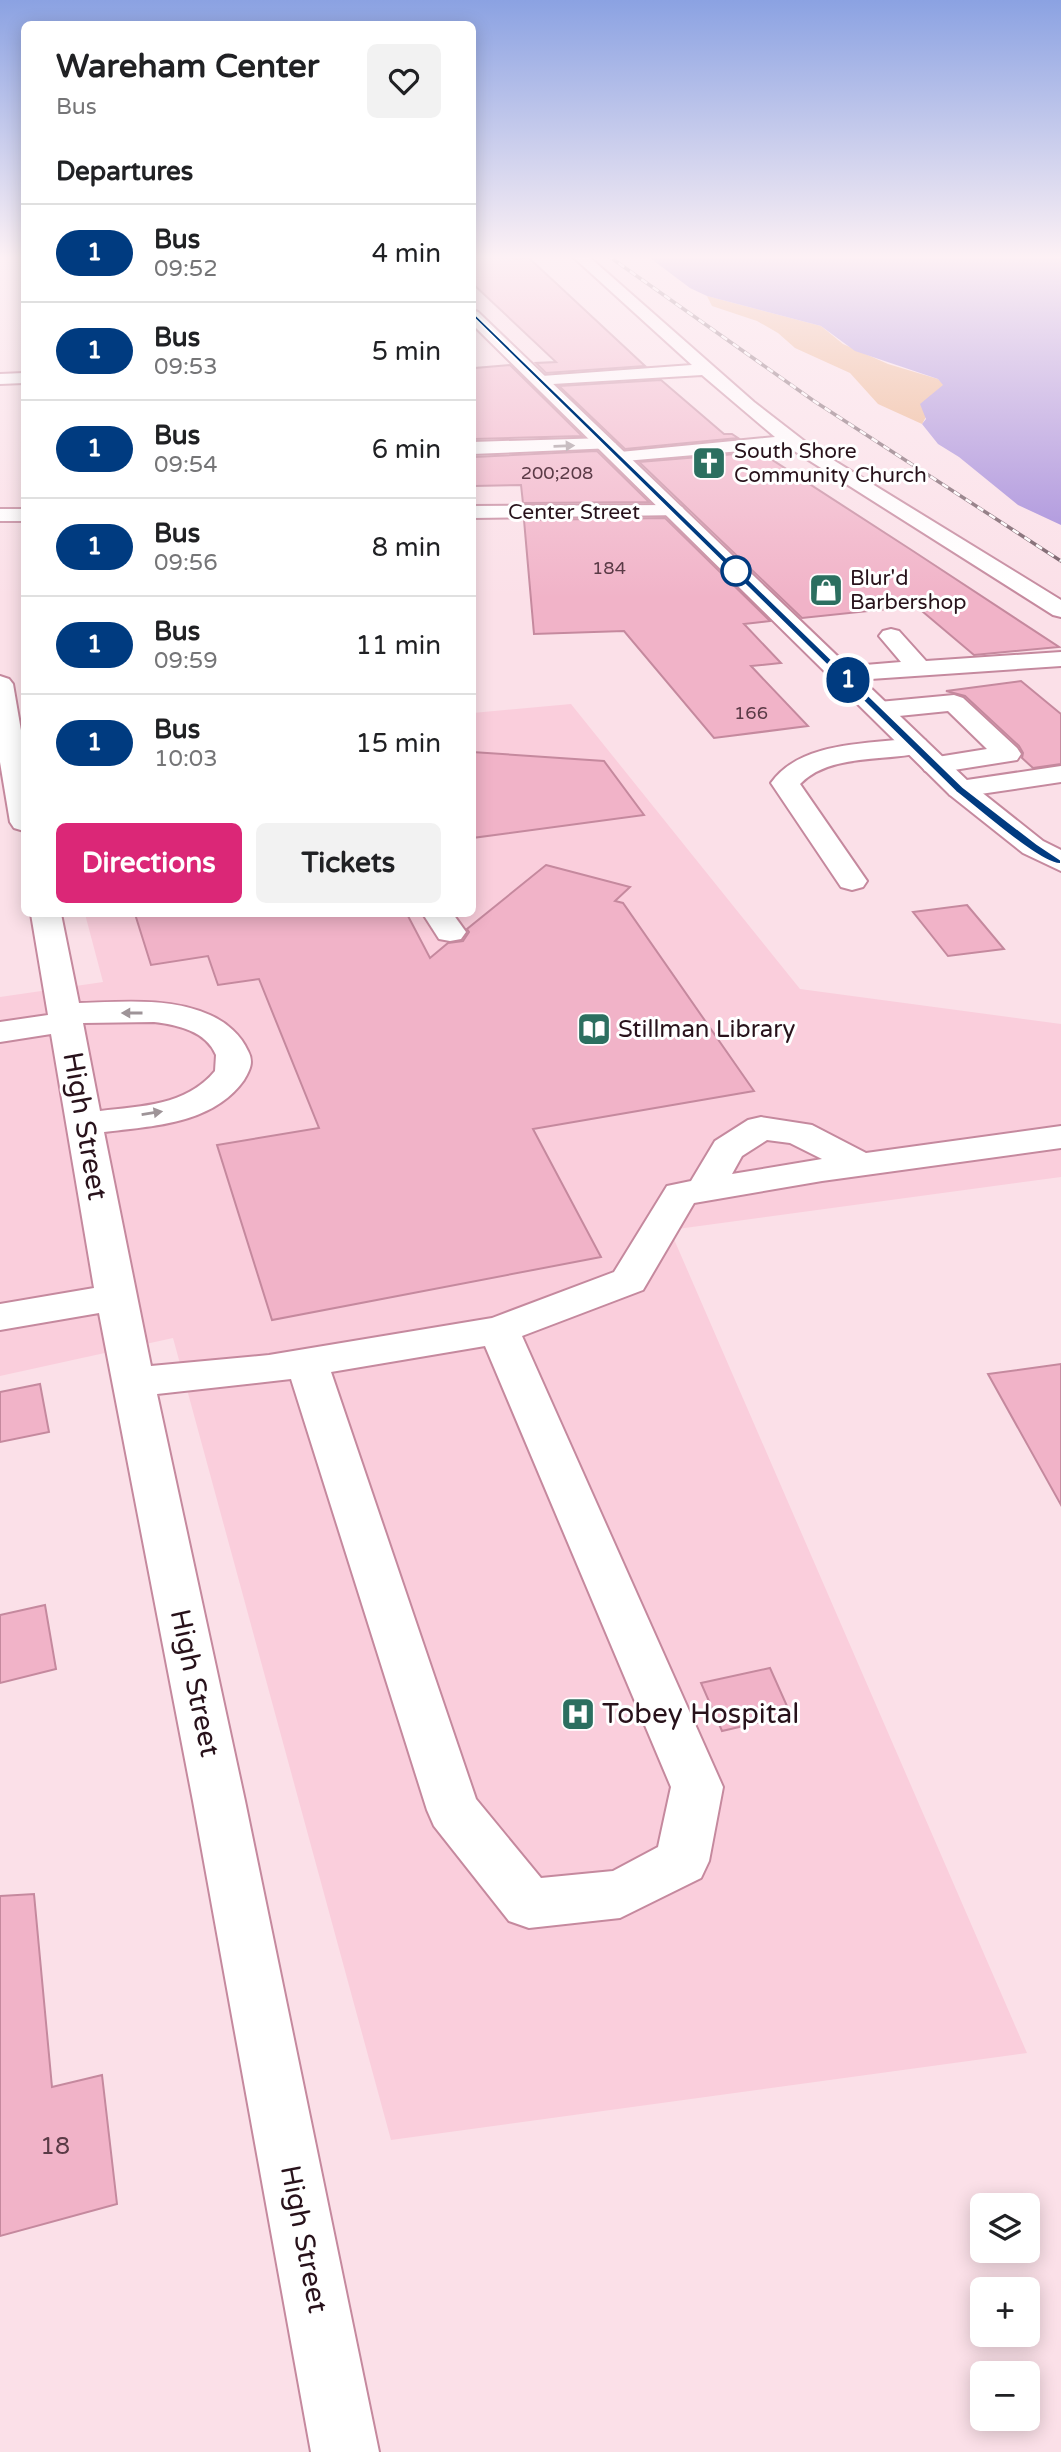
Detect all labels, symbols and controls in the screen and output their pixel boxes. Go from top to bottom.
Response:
button: heart [367,44,441,118]
text: Wareham Center [56,47,319,86]
text: Bus [56,93,97,121]
text: Departures [56,156,193,187]
text: Bus [154,224,200,255]
text: 1 [87,238,102,267]
text: 4 min [372,238,441,269]
text: 09:52 [154,255,218,283]
text: Bus [154,322,200,353]
text: 1 [87,336,102,365]
text: 5 min [372,336,441,367]
text: 09:53 [154,353,218,381]
text: Bus [154,420,200,451]
text: 1 [87,434,102,463]
text: 6 min [372,434,441,465]
place label: South Shore Community Church [734,439,927,488]
one-way arrow [553,440,575,451]
church icon: South Shore Community Church [690,444,728,482]
text: 09:54 [154,451,218,479]
house number: 200;208 [521,462,593,484]
street label: Center Street [508,500,640,525]
text: Bus [154,518,200,549]
text: 1 [87,532,102,561]
text: 8 min [372,532,441,563]
text: 09:56 [154,549,218,577]
unlabelled marker [721,556,751,586]
house number: 184 [592,557,626,579]
place label: Blur'd Barbershop [850,566,966,615]
shop icon: Blur'd Barbershop [807,571,845,609]
text: Bus [154,616,200,647]
text: 1 [87,630,102,659]
text: 11 min [355,630,441,661]
text: 09:59 [154,647,218,675]
line badge: 1 [825,657,871,703]
text: 1 [840,665,856,694]
house number: 166 [734,702,768,724]
text: Bus [154,714,200,745]
text: 1 [87,728,102,757]
text: 15 min [355,728,441,759]
text: 10:03 [154,745,218,773]
button: Directions [56,823,242,903]
button: Tickets [256,823,441,903]
one-way arrow [121,1007,143,1019]
library icon: Stillman Library [575,1010,613,1048]
place label: Stillman Library [618,1015,796,1044]
street label: High Street [55,1049,115,1203]
one-way arrow [142,1107,164,1118]
street label: High Street [163,1606,227,1760]
hospital icon: Tobey Hospital [559,1695,597,1733]
place label: Tobey Hospital [602,1697,799,1731]
house number: 18 [40,2132,70,2161]
street label: High Street [273,2162,335,2316]
map controls [970,2193,1040,2431]
button: layers [970,2193,1040,2263]
button: + [970,2277,1040,2347]
button: − [970,2361,1040,2431]

